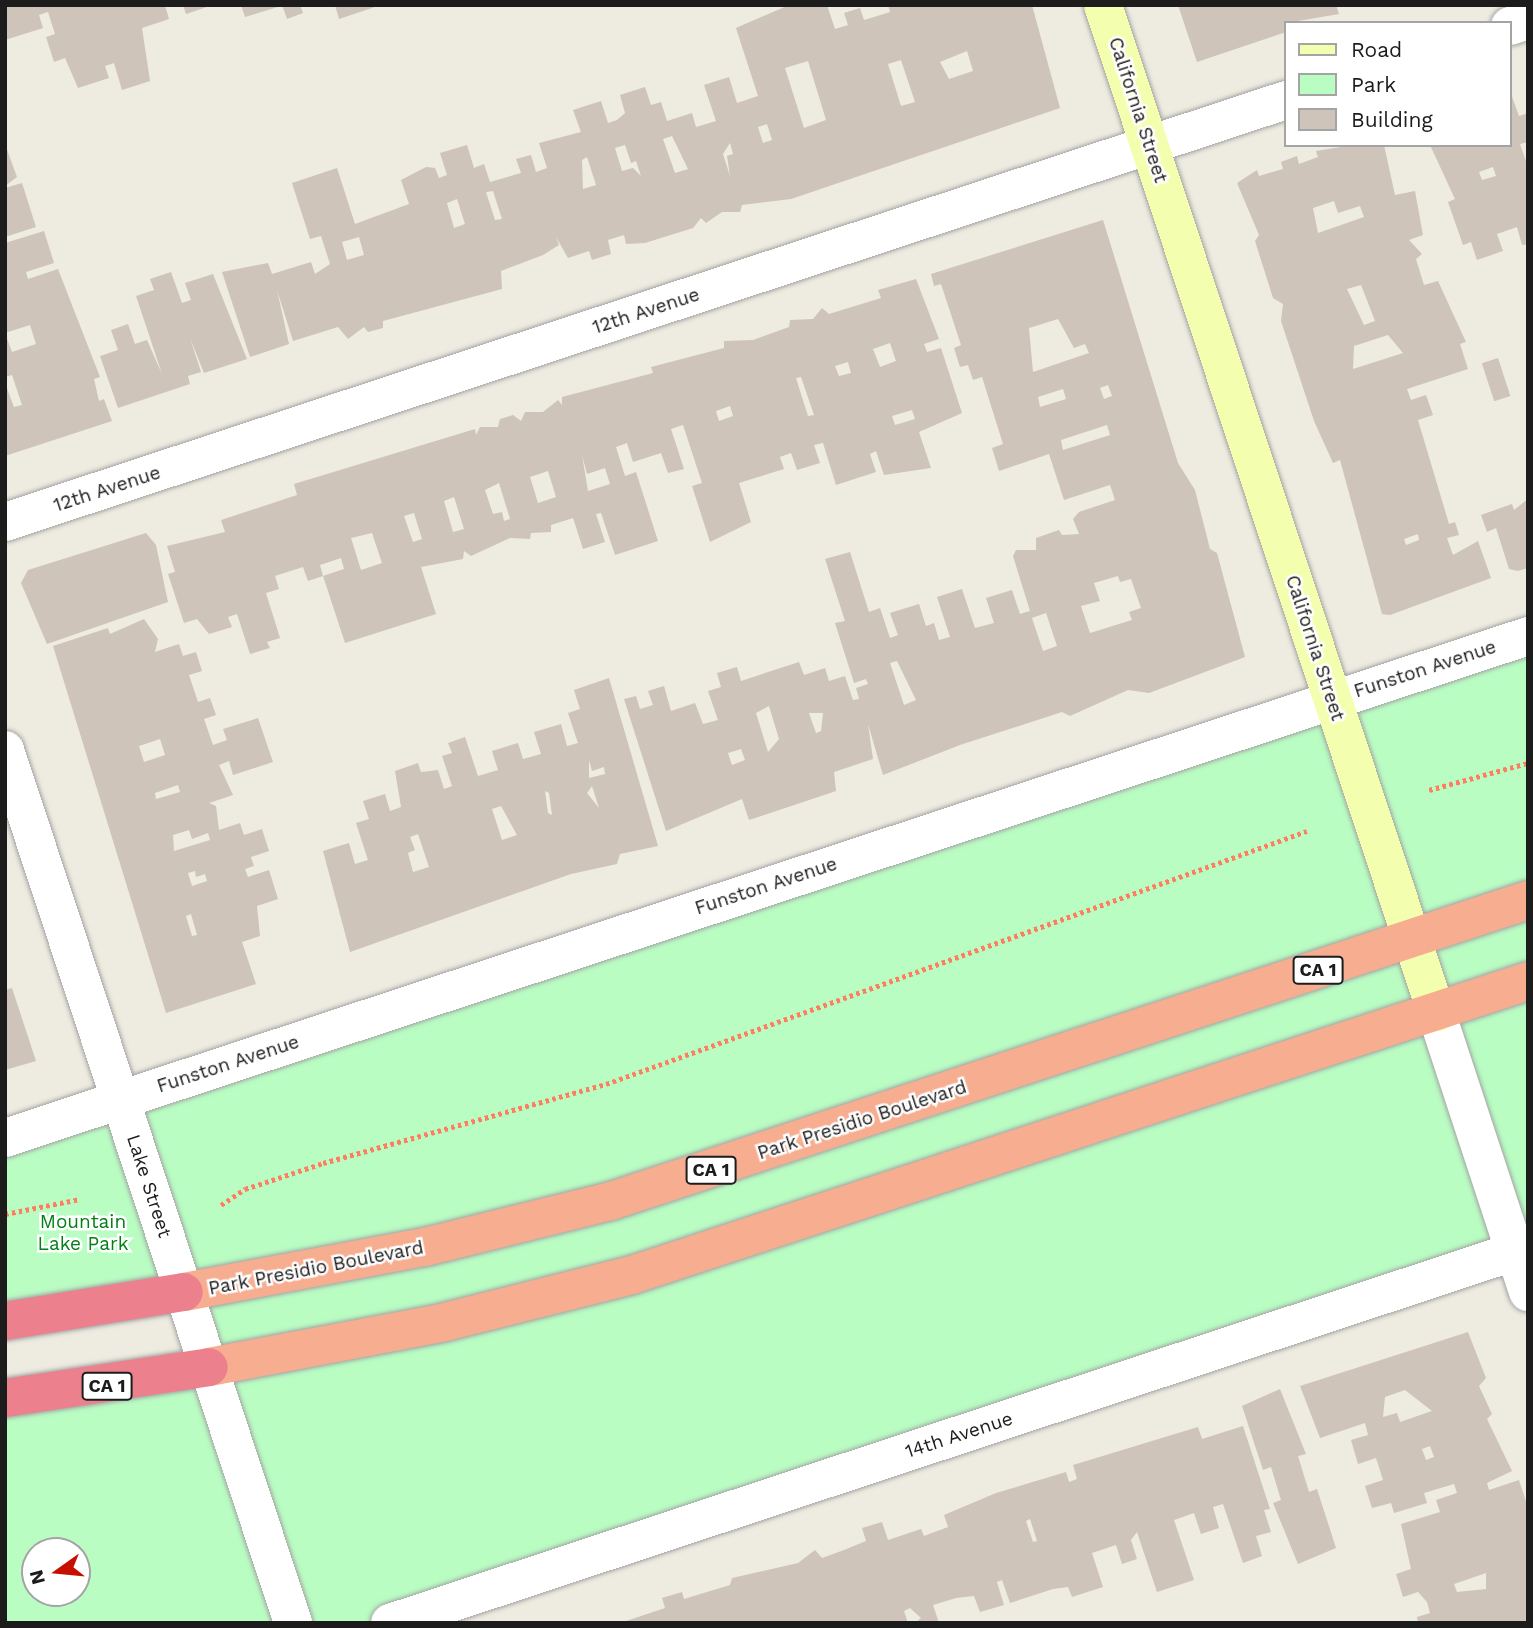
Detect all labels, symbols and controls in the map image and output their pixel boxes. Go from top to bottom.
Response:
legend [1284,21,1512,147]
street label: California Street [1104,34,1172,186]
text: Road [1351,37,1402,62]
text: Park [1351,72,1396,97]
text: Building [1351,107,1433,132]
street label: 12th Avenue [589,283,703,339]
street label: 12th Avenue [50,461,164,517]
street label: California Street [1281,572,1349,724]
street label: Funston Avenue [1351,635,1499,703]
street label: Funston Avenue [692,852,840,920]
road number: CA 1 [1292,956,1344,985]
street label: Funston Avenue [154,1030,302,1098]
street label: Park Presidio Boulevard [754,1075,970,1165]
street label: Lake Street [122,1132,176,1240]
road number: CA 1 [685,1156,737,1184]
park label: Mountain Lake Park [38,1211,128,1255]
street label: Park Presidio Boulevard [206,1236,426,1300]
road number: CA 1 [81,1372,133,1400]
street label: 14th Avenue [902,1407,1016,1463]
north arrow [21,1537,91,1607]
text: N [24,1567,50,1587]

